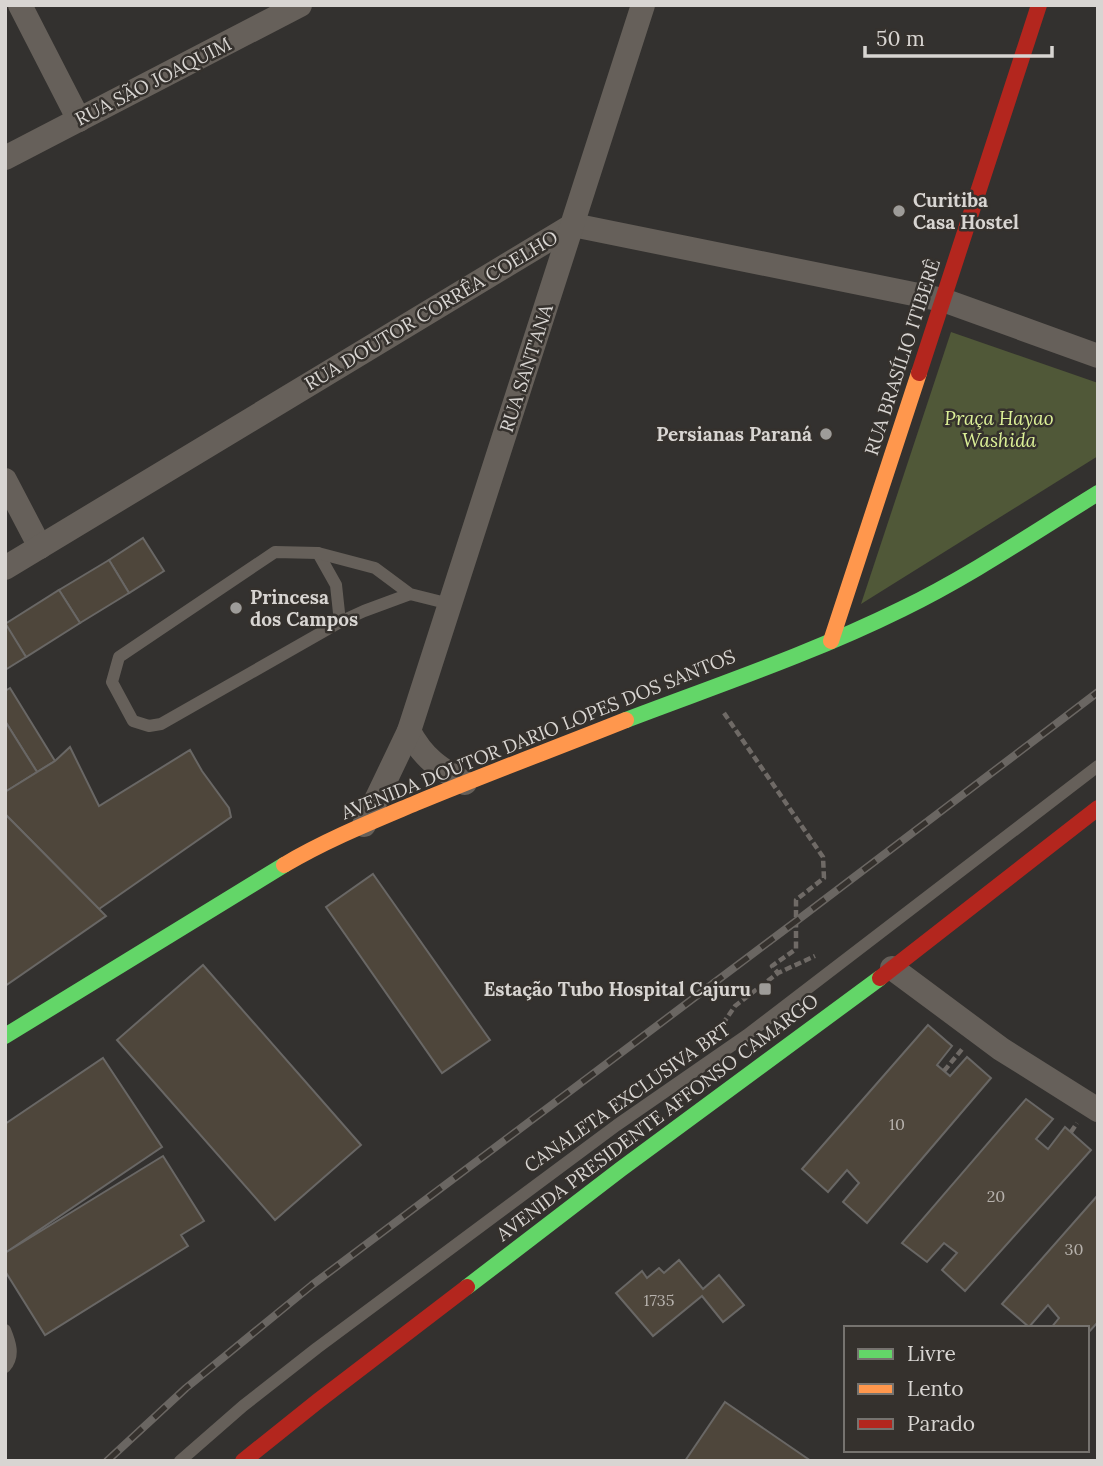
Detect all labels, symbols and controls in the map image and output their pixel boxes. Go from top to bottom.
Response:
scale bar [865,14,1052,58]
text: 50 m [876,25,925,52]
street label: RUA SÃO JOAQUIM [71,31,235,131]
place label: Curitiba Casa Hostel [913,188,1019,234]
marker: Curitiba Casa Hostel [891,203,907,219]
street label: RUA DOUTOR CORRÊA COELHO [300,225,562,395]
street label: RUA BRASÍLIO ITIBERÊ [859,256,945,458]
street label: RUA SANT'ANA [494,300,558,435]
park label: Praça Hayao Washida [944,406,1054,452]
place label: Persianas Paraná [656,422,812,446]
marker: Persianas Paraná [818,426,834,442]
place label: Princesa dos Campos [250,585,358,631]
marker: Princesa dos Campos [228,600,244,616]
street label: AVENIDA DOUTOR DARIO LOPES DOS SANTOS [336,644,739,825]
place label: Estação Tubo Hospital Cajuru [483,977,751,1001]
marker: Estação Tubo Hospital Cajuru [757,981,773,997]
street label: AVENIDA PRESIDENTE AFFONSO CAMARGO [490,988,823,1247]
street label: CANALETA EXCLUSIVA BRT [519,1017,735,1177]
house number: 10 [889,1114,905,1134]
house number: 20 [987,1186,1005,1206]
house number: 30 [1065,1239,1083,1259]
house number: 1735 [644,1290,674,1310]
legend [844,1326,1089,1452]
text: Livre [907,1340,956,1367]
text: Lento [907,1375,964,1402]
text: Parado [907,1410,975,1437]

